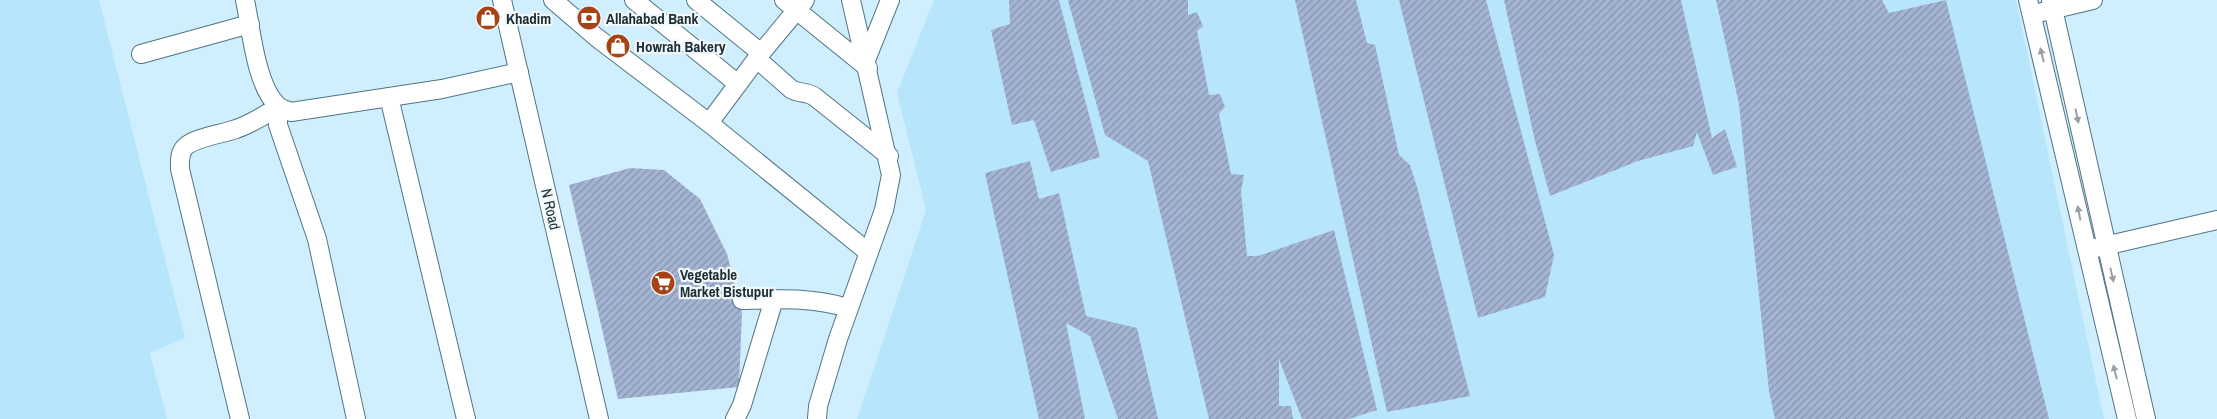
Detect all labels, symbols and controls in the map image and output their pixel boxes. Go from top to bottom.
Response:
shop icon: Khadim [475,5,501,31]
bank icon: Allahabad Bank [576,5,602,31]
place label: Khadim [506,8,551,29]
place label: Allahabad Bank [606,8,698,29]
shop icon: Howrah Bakery [605,33,631,59]
place label: Howrah Bakery [636,36,726,57]
one-way arrow [2038,48,2046,63]
one-way arrow [2073,108,2081,124]
street label: N Road [536,186,566,232]
one-way arrow [2074,205,2082,221]
place label: Vegetable Market Bistupur [680,264,774,302]
one-way arrow [2108,267,2116,282]
supermarket icon: Vegetable Market Bistupur [650,270,676,296]
one-way arrow [2111,364,2119,379]

